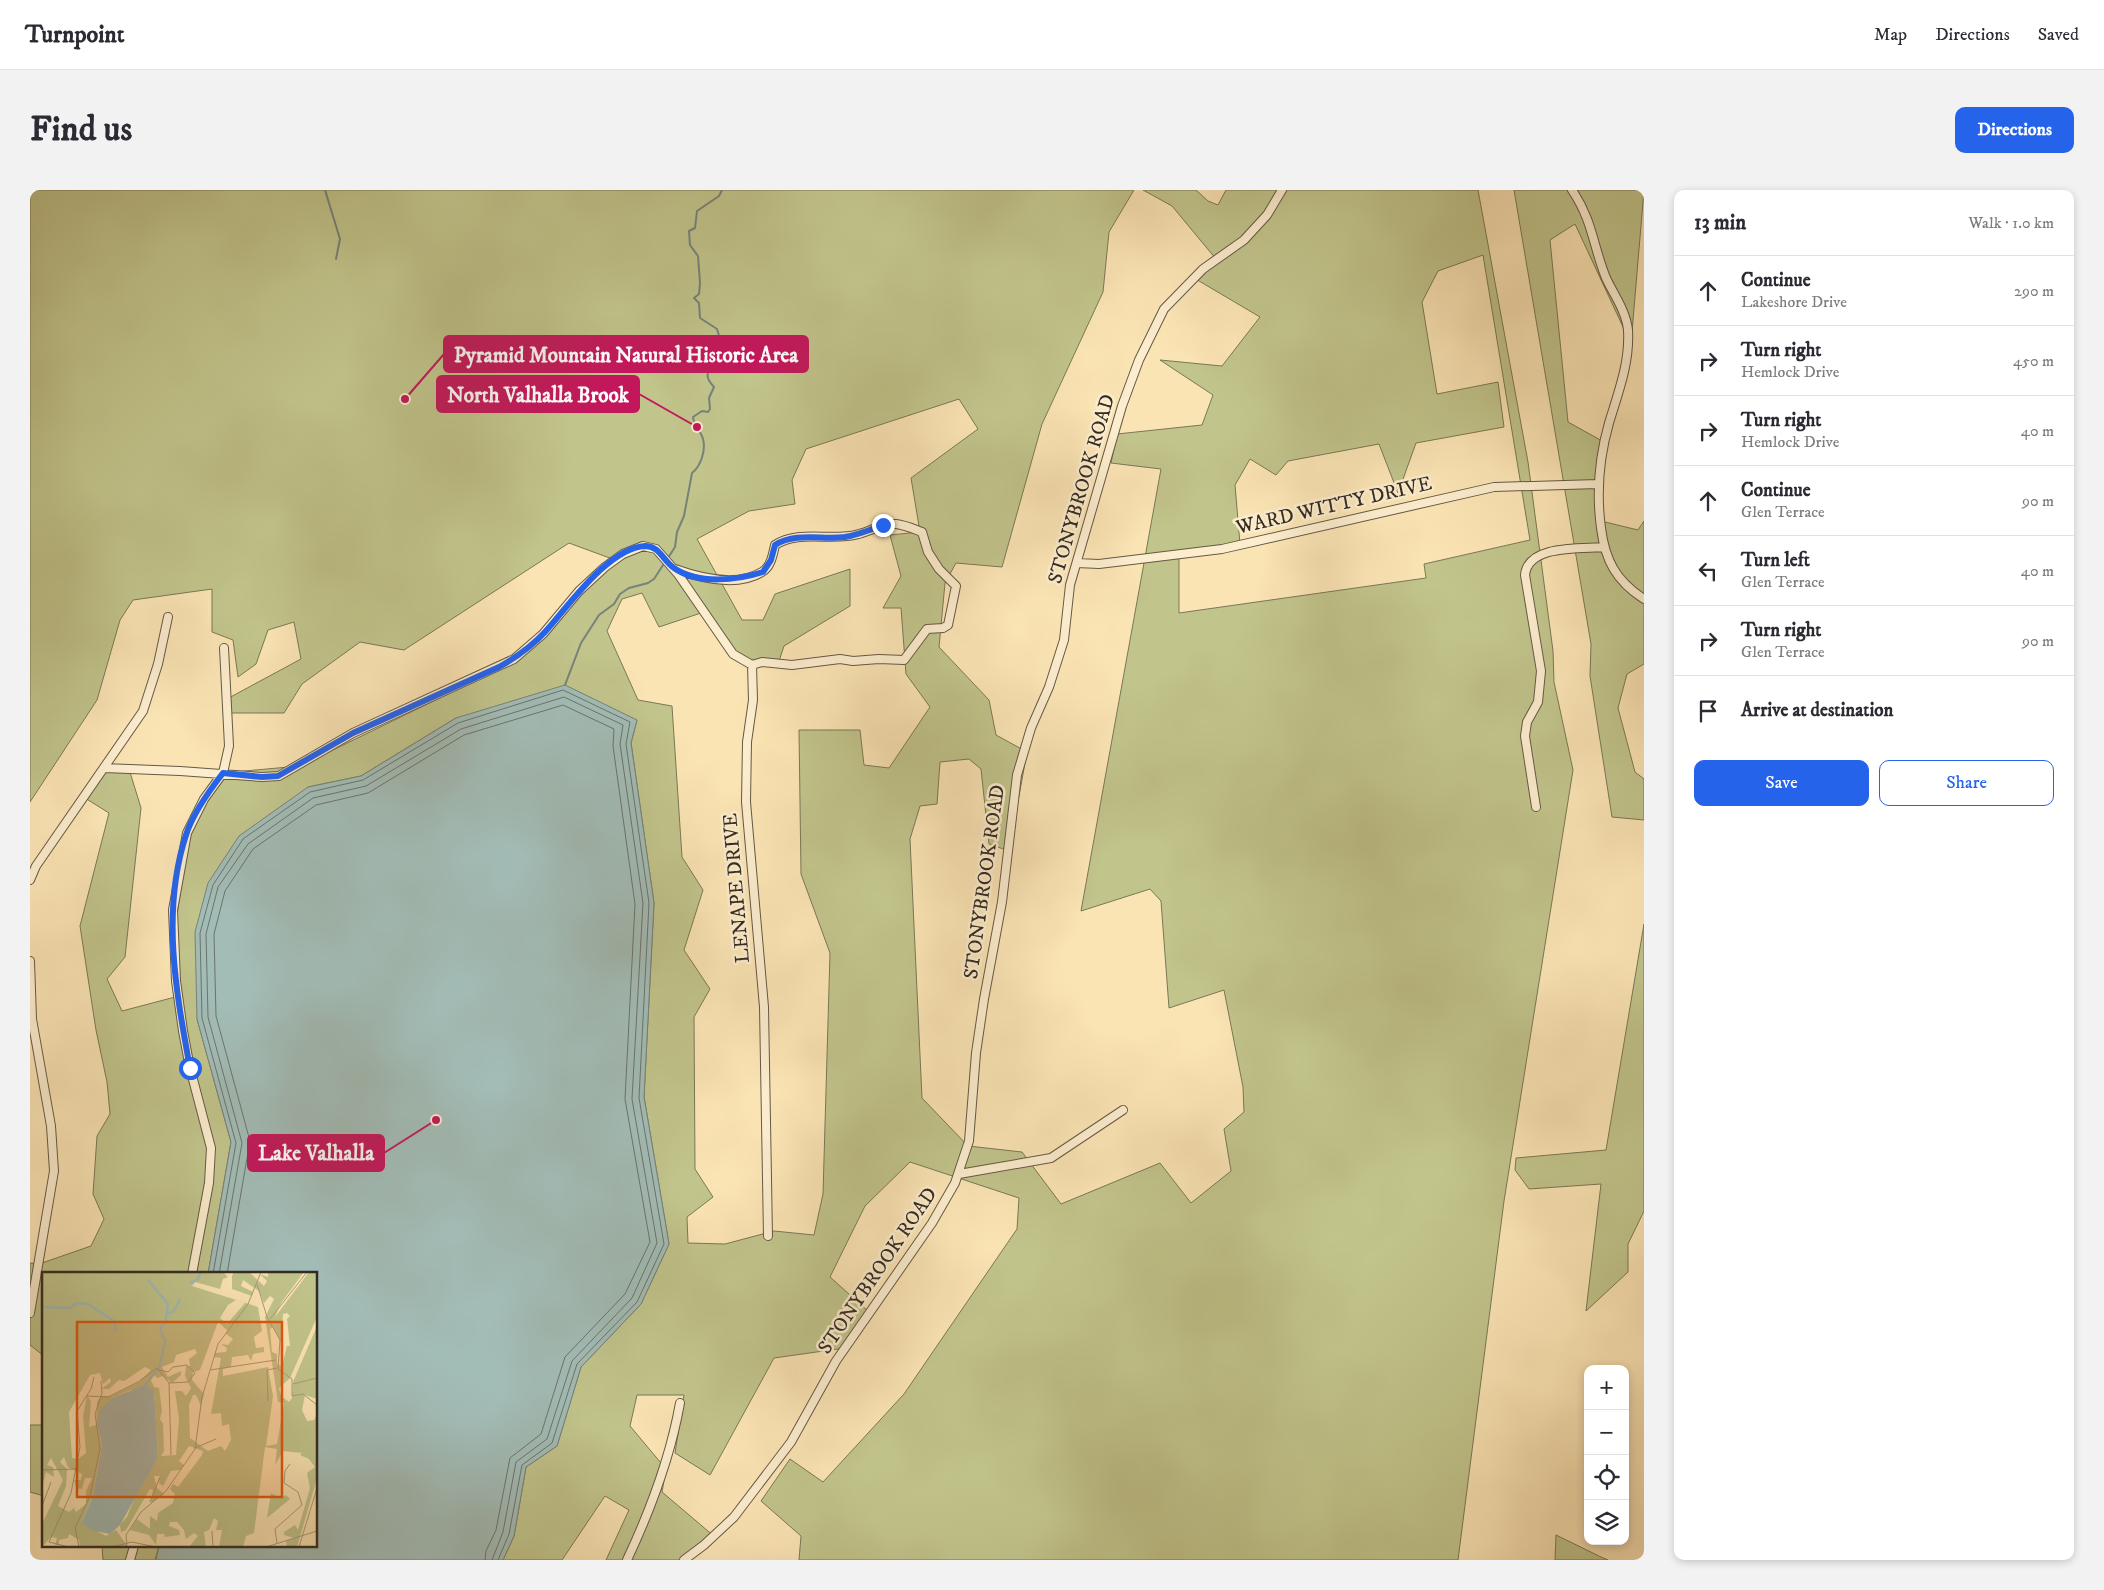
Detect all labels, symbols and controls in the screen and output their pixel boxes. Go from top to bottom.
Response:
text: Turnpoint [25,20,124,50]
text: Map [1874,24,1907,46]
text: Directions [1935,24,2010,46]
text: Saved [2038,24,2079,46]
button: Directions [1955,107,2074,153]
text: Find us [30,108,132,152]
text: 13 min [1694,210,1746,236]
text: Walk · 1.0 km [1968,213,2054,233]
text: Continue [1741,269,1811,292]
icon: ahead [1694,277,1722,305]
text: 290 m [2014,281,2054,301]
text: Lakeshore Drive [1741,292,1847,312]
callout: Pyramid Mountain Natural Historic Area [444,336,808,372]
text: Turn right [1741,339,1821,362]
text: Pyramid Mountain Natural Historic Area [454,343,799,369]
icon: right [1694,347,1722,375]
text: 450 m [2013,351,2054,371]
text: Hemlock Drive [1741,362,1839,382]
callout: North Valhalla Brook [437,376,639,412]
text: North Valhalla Brook [447,383,630,409]
street label: STONYBROOK ROAD [1043,391,1121,587]
text: Turn right [1741,409,1821,432]
icon: right [1694,417,1722,445]
text: 40 m [2021,421,2054,441]
text: Hemlock Drive [1741,432,1839,452]
street label: WARD WITTY DRIVE [1233,471,1434,541]
text: Continue [1741,479,1811,502]
icon: ahead [1694,487,1722,515]
text: 90 m [2022,491,2054,511]
text: Glen Terrace [1741,502,1825,522]
route end [872,514,895,537]
text: Turn left [1741,549,1810,572]
icon: left [1694,557,1722,585]
text: 40 m [2021,561,2054,581]
text: Glen Terrace [1741,572,1825,592]
text: Turn right [1741,619,1821,642]
icon: right [1694,627,1722,655]
text: 90 m [2022,631,2054,651]
text: Glen Terrace [1741,642,1825,662]
icon: arrive [1694,697,1722,725]
text: Arrive at destination [1741,699,1893,722]
button: Save [1694,760,1869,806]
button: Share [1879,760,2054,806]
street label: STONYBROOK ROAD [959,783,1011,981]
street label: LENAPE DRIVE [718,812,756,964]
route start [179,1057,202,1080]
callout: Lake Valhalla [248,1135,384,1171]
text: Lake Valhalla [258,1141,375,1167]
street label: STONYBROOK ROAD [813,1183,943,1359]
inset map [42,1272,318,1548]
map controls [1584,1365,1629,1545]
button: + [1584,1365,1629,1410]
button: − [1584,1410,1629,1455]
button: locate [1584,1455,1629,1500]
button: layers [1584,1500,1629,1545]

